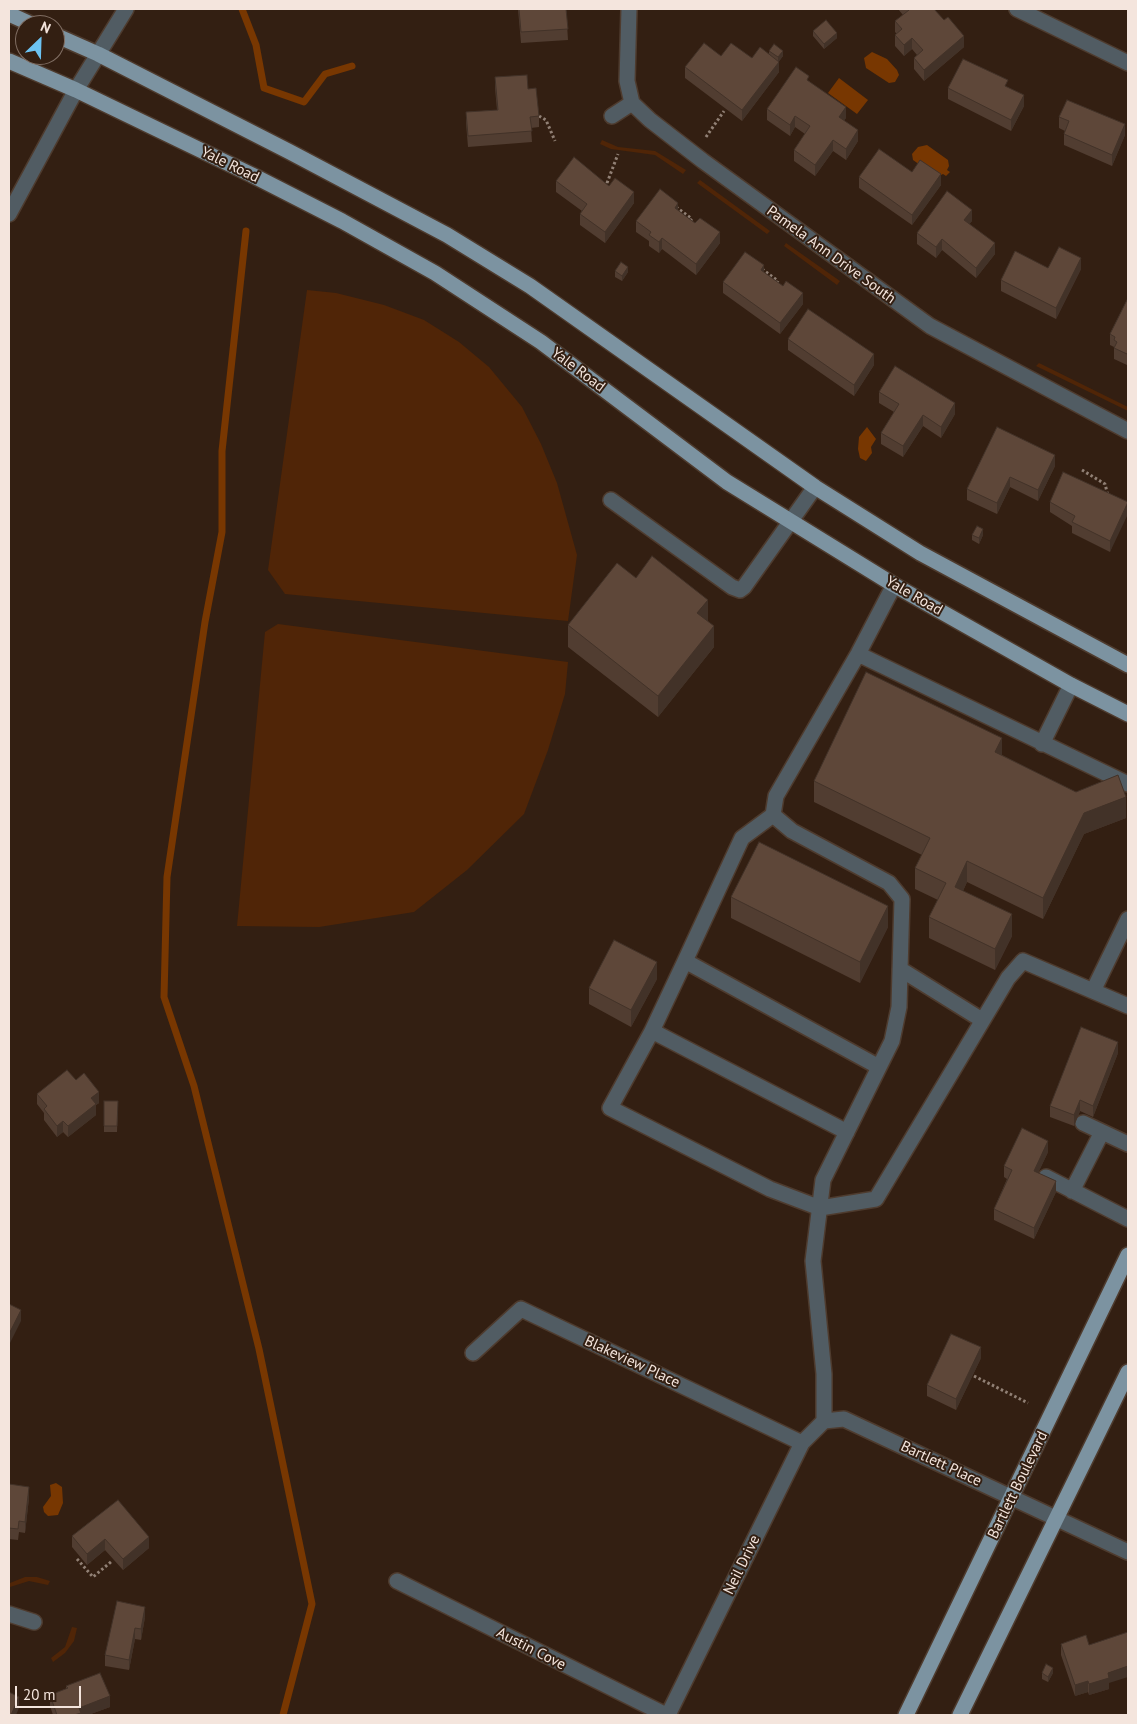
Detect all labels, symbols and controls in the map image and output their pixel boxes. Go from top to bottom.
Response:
north arrow [15,15,65,65]
text: N [38,17,54,37]
street label: Yale Road [198,143,262,187]
street label: Pamela Ann Drive South [763,202,899,308]
street label: Yale Road [548,344,608,396]
street label: Yale Road [882,573,946,619]
street label: Blakeview Place [582,1332,682,1392]
street label: Bartlett Boulevard [984,1428,1052,1542]
street label: Bartlett Place [898,1437,984,1491]
street label: Neil Drive [720,1532,764,1598]
street label: Austin Cove [493,1624,569,1674]
scale bar [18,1676,84,1708]
text: 20 m [23,1685,56,1704]

